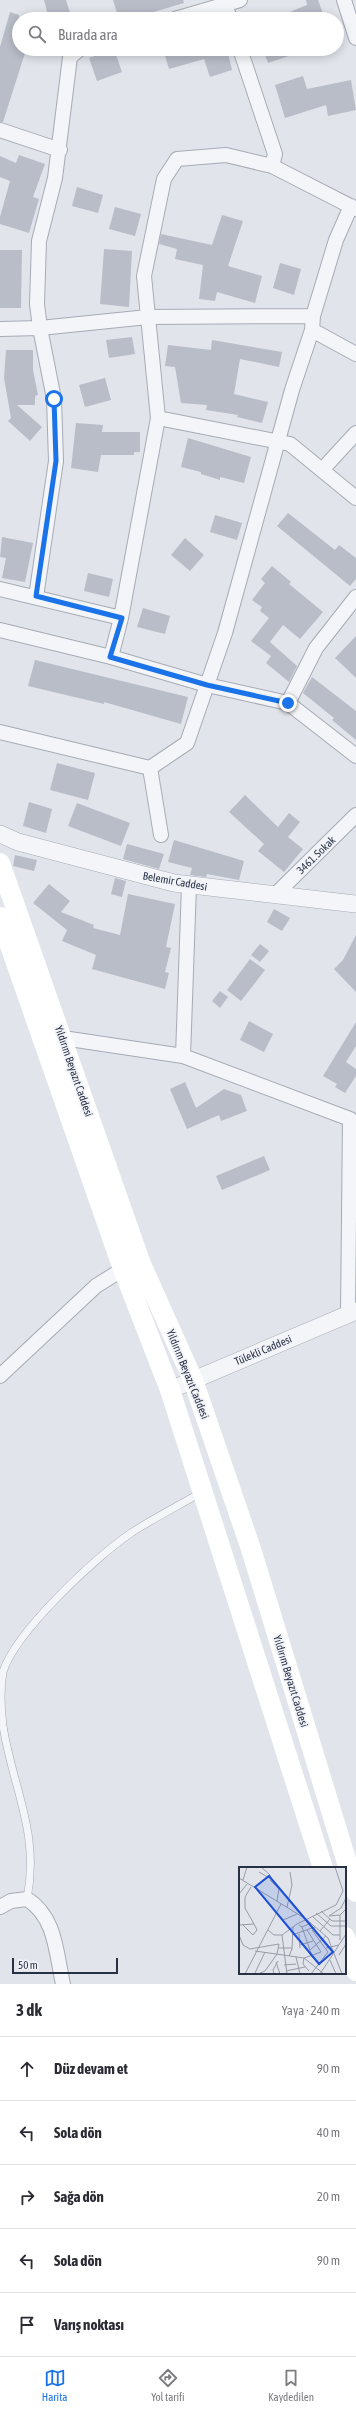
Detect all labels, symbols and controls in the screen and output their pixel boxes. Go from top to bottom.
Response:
search box [12,12,344,56]
icon: search [26,23,48,45]
text: Burada ara [58,26,118,43]
route start [45,390,63,408]
route end [279,694,297,712]
street label: 3461. Sokak [294,834,338,876]
street label: Belemir Caddesi [142,869,208,893]
street label: Yıldırım Beyazıt Caddesi [53,1024,95,1118]
street label: Yıldırım Beyazıt Caddesi [165,1327,211,1421]
street label: Tülekli Caddesi [233,1333,293,1367]
street label: Yıldırım Beyazıt Caddesi [271,1634,311,1728]
inset map [239,1867,346,1974]
scale bar [12,1956,118,1975]
text: 50 m [18,1959,38,1971]
text: 3 dk [16,2000,42,2020]
text: Yaya · 240 m [282,2003,340,2018]
icon: ahead [16,2058,38,2080]
text: Düz devam et [54,2060,128,2077]
text: 90 m [317,2061,340,2076]
icon: left [16,2122,38,2144]
text: Sola dön [54,2124,102,2141]
text: 40 m [317,2125,340,2140]
icon: right [16,2186,38,2208]
text: Sağa dön [54,2188,104,2205]
text: 20 m [317,2189,340,2204]
icon: left [16,2250,38,2272]
text: Sola dön [54,2252,102,2269]
text: 90 m [317,2253,340,2268]
icon: arrive [16,2314,38,2336]
text: Varış noktası [54,2316,124,2333]
tab: Harita [42,2367,67,2403]
tab: Yol tarifi [151,2367,185,2403]
tab: Kaydedilen [268,2367,314,2403]

